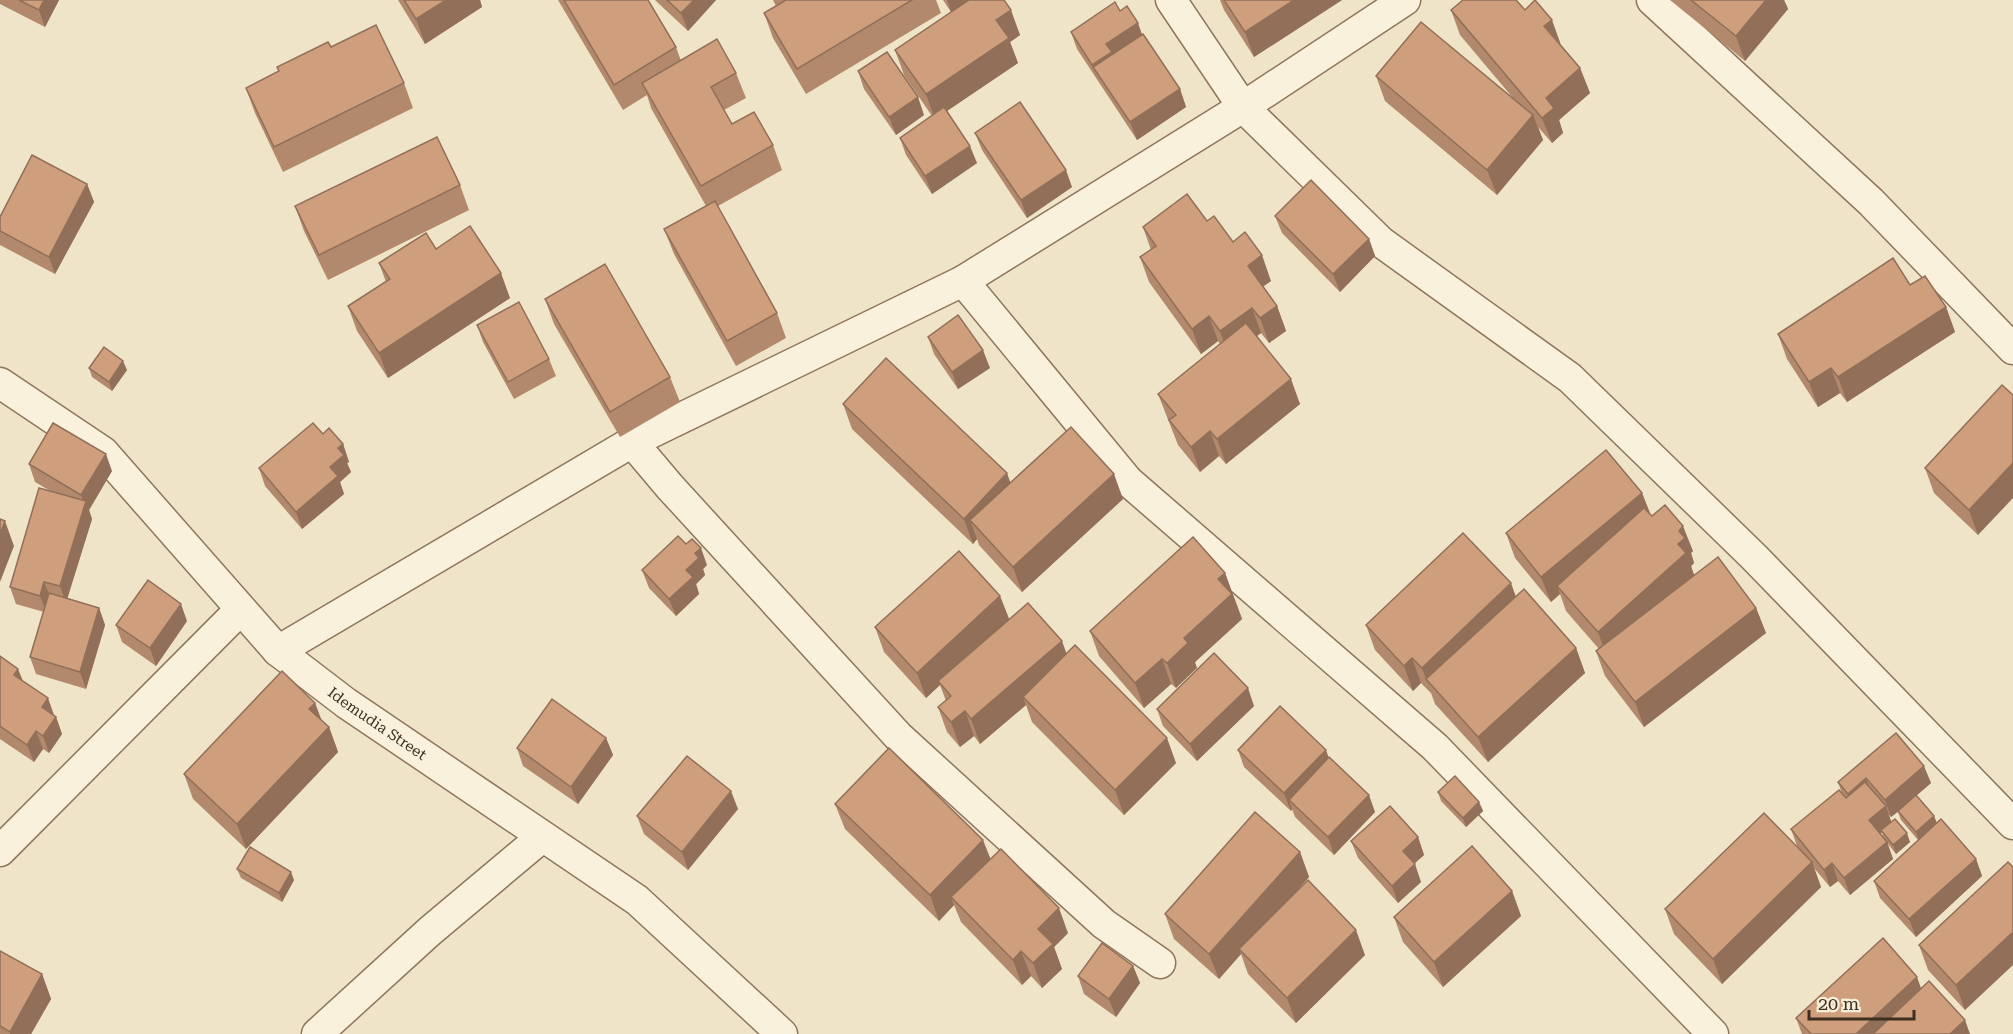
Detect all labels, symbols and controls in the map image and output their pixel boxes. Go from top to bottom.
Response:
street label: Idemudia Street [324,683,430,764]
scale bar [1809,983,1914,1021]
text: 20 m [1818,993,1859,1014]

